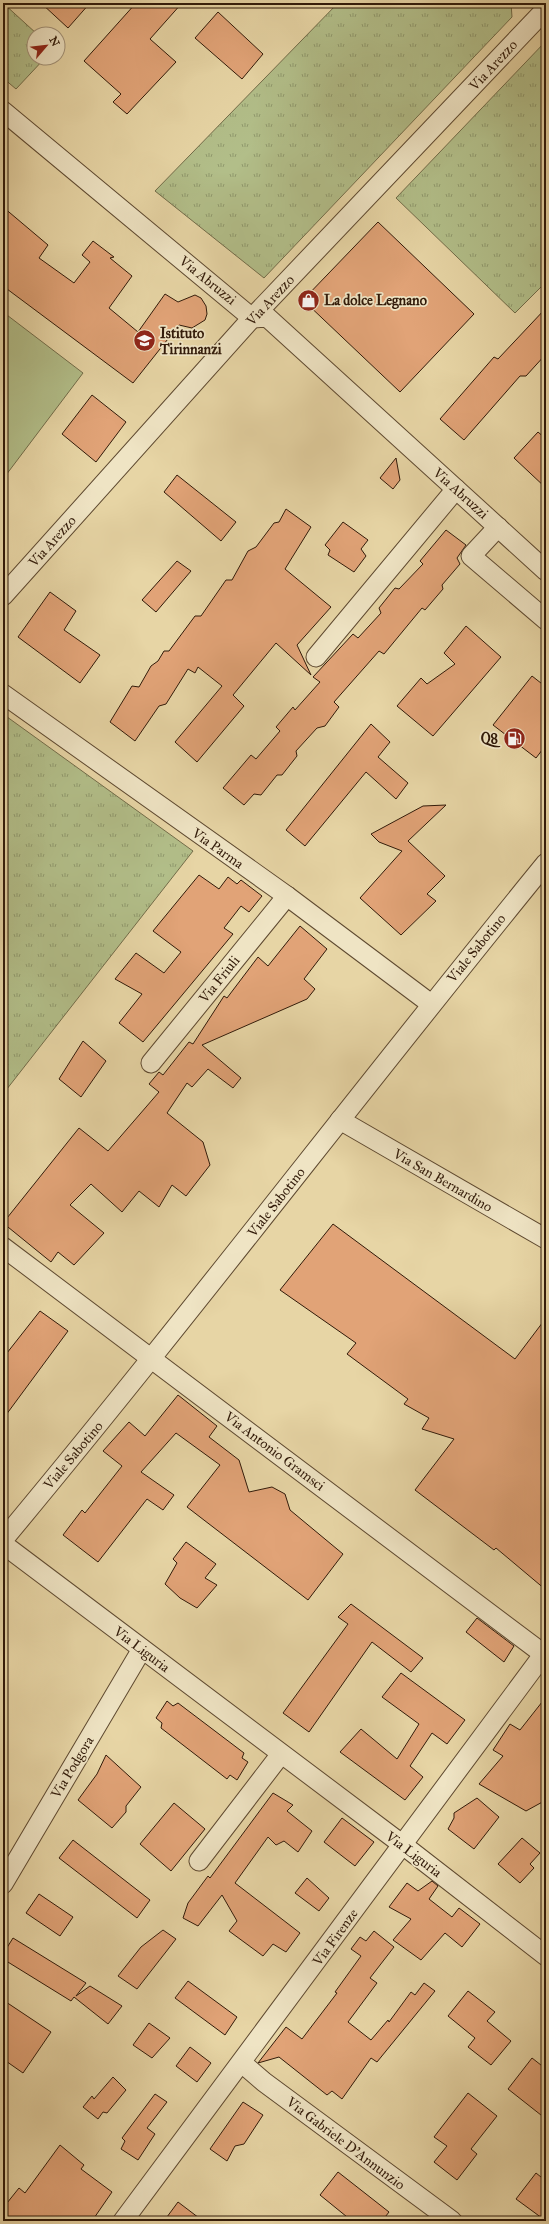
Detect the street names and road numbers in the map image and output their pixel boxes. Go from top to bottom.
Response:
street label: Via Arezzo [465,36,521,95]
street label: Via Abruzzi [175,252,240,309]
street label: Via Arezzo [242,271,298,330]
street label: Via Abruzzi [429,464,492,523]
street label: Via Arezzo [24,512,80,571]
street label: Via Parma [188,824,247,872]
street label: Viale Sabotino [443,911,509,987]
street label: Via Friuli [195,952,244,1007]
street label: Via San Bernardino [389,1145,495,1216]
street label: Viale Sabotino [243,1164,309,1241]
street label: Via Antonio Gramsci [220,1408,328,1495]
street label: Viale Sabotino [39,1418,107,1494]
street label: Via Liguria [109,1622,173,1676]
street label: Via Podgora [47,1733,98,1802]
street label: Via Liguria [381,1827,445,1881]
street label: Via Firenze [308,1905,362,1970]
street label: Via Gabriele D'Annunzio [282,2093,408,2193]

